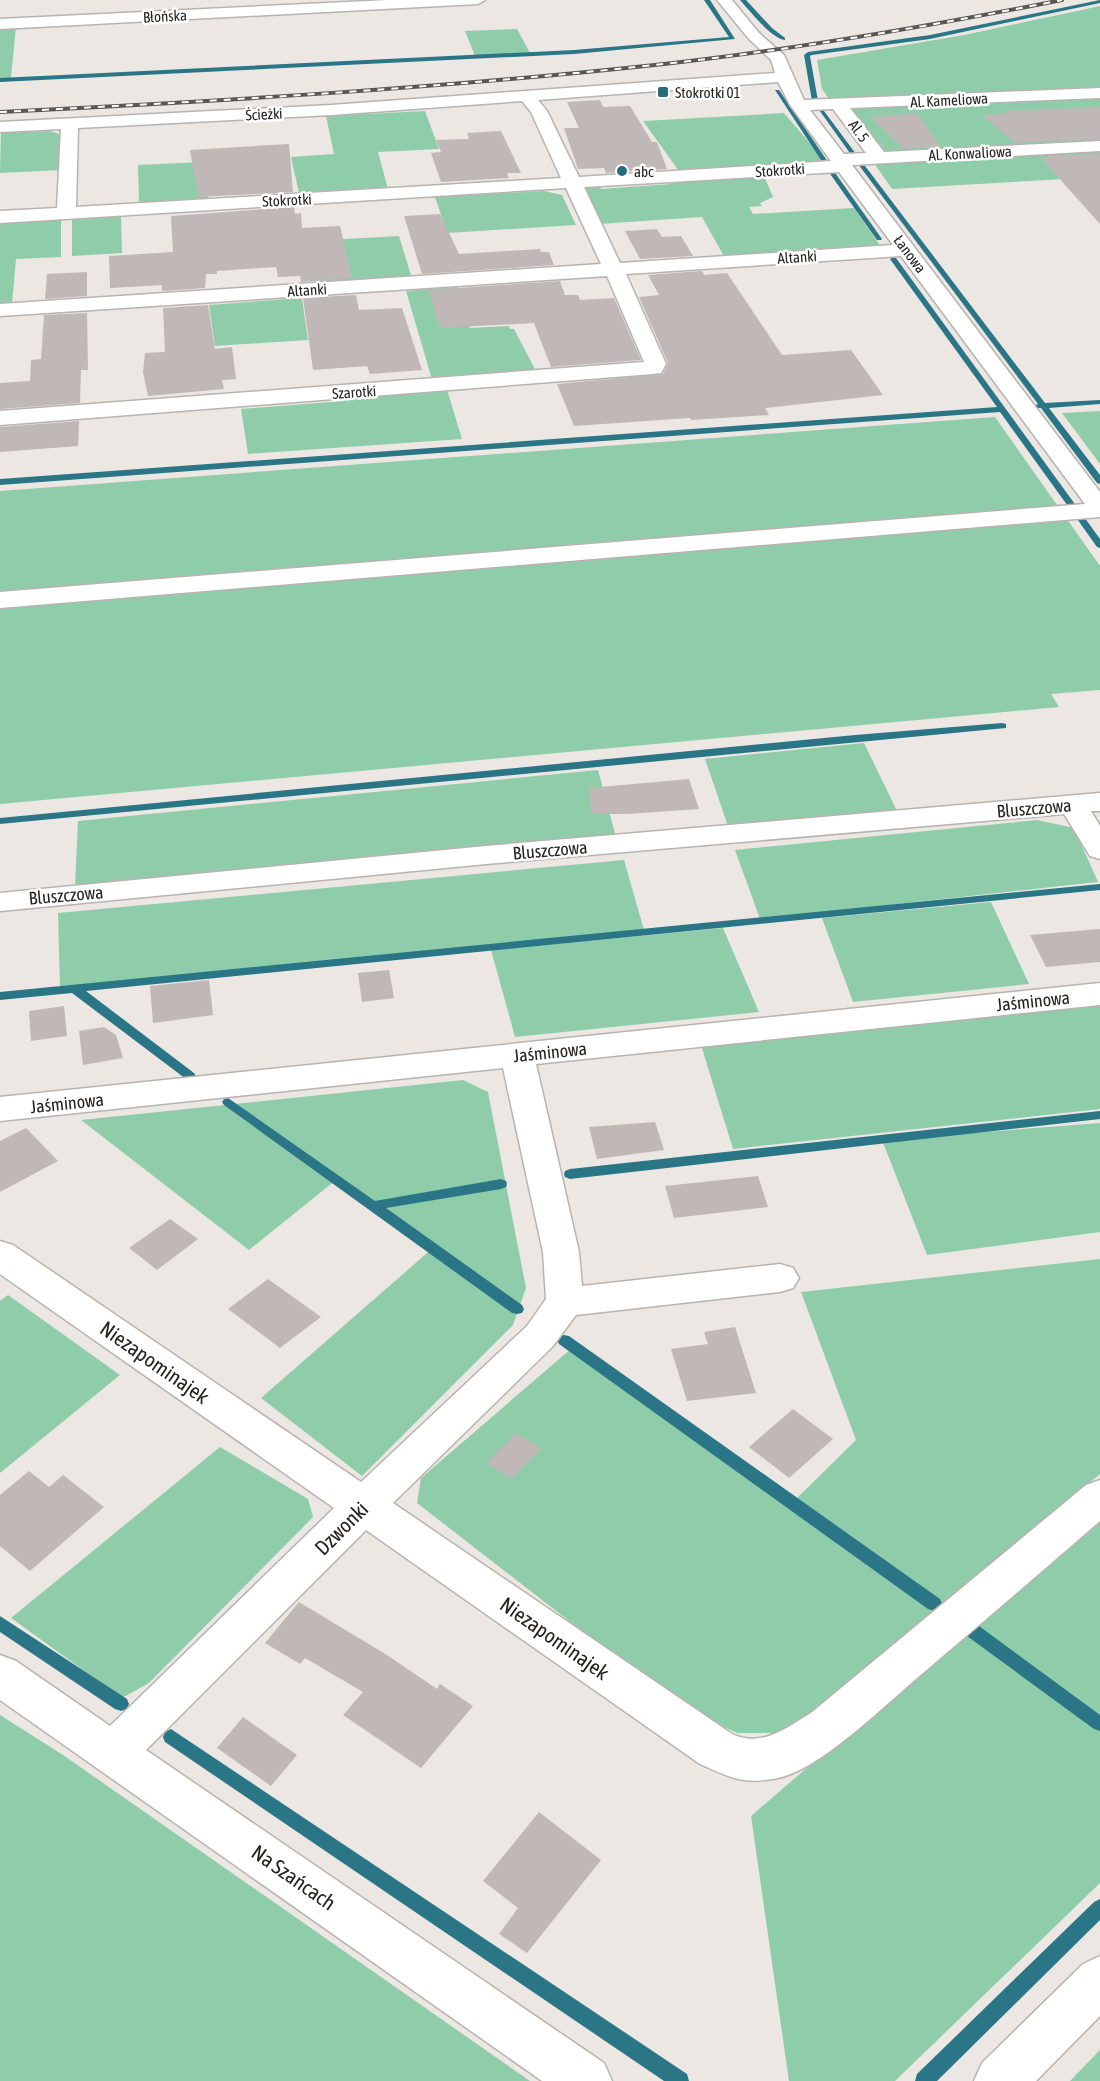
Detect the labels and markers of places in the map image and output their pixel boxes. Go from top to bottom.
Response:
place label: Stokrotki 01 [675,84,741,101]
marker: Stokrotki 01 [656,85,670,99]
place label: abc [634,163,654,180]
marker: abc [615,164,629,178]

